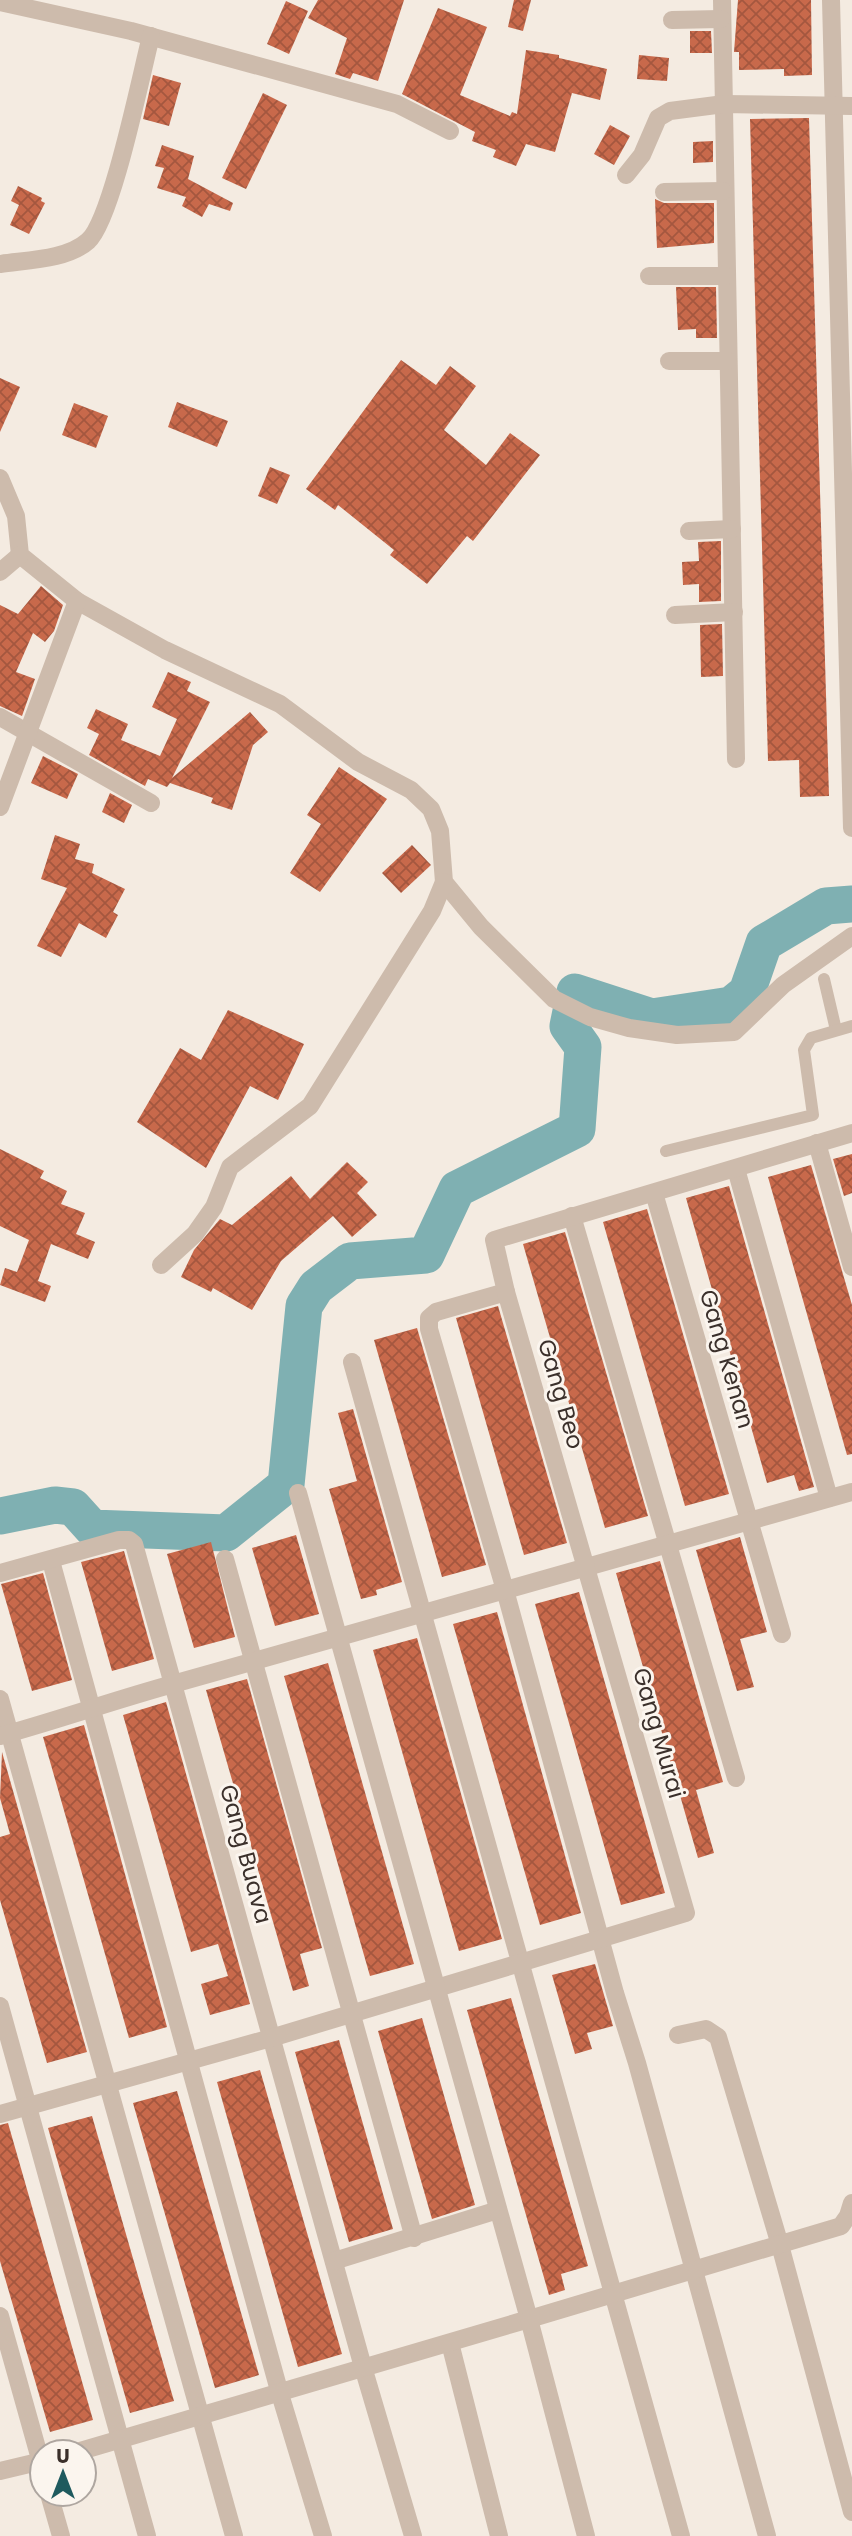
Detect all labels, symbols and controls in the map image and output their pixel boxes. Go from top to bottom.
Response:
street label: Gang Kenan [692,1286,762,1432]
street label: Gang Beo [530,1335,592,1453]
street label: Gang Murai [625,1664,693,1802]
street label: Gang Buava [212,1781,280,1927]
north arrow [28,2438,98,2508]
text: U [56,2443,70,2470]

